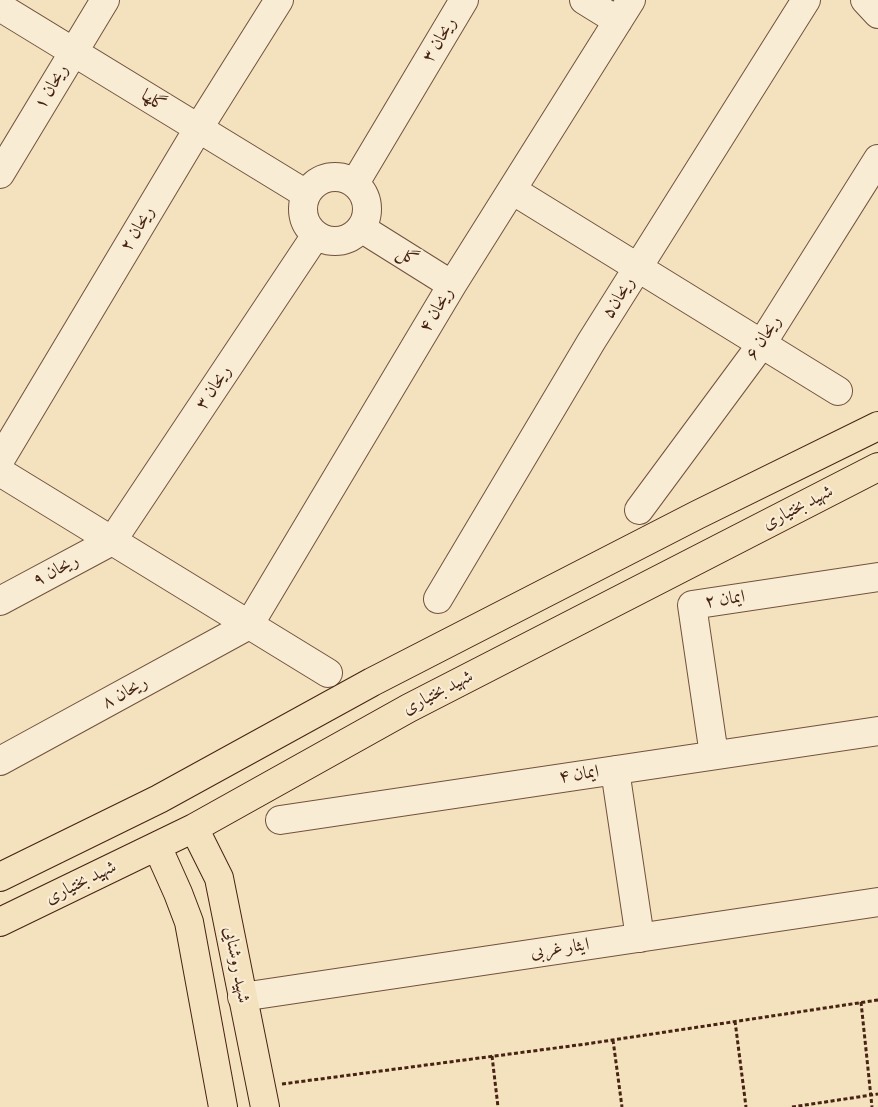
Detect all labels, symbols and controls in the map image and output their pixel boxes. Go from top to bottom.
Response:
street label: ریحان ۳ [418,13,462,67]
street label: ریحان ۱ [30,60,74,114]
street label: گلها [137,85,169,117]
street label: ریحان ۲ [116,202,160,256]
street label: گل [392,242,422,272]
street label: ریحان۵ [598,273,640,323]
street label: ریحان ۴ [415,283,459,337]
street label: ریحان ۶ [741,312,787,364]
street label: ریحان ۳ [191,362,237,414]
street label: شهید بختیاری [759,481,837,535]
street label: ریحان ۹ [29,550,83,592]
street label: ایمان ۲ [703,586,747,614]
street label: شهید بختیاری [399,666,477,720]
street label: ریحان ۸ [98,672,152,714]
street label: ایمان ۴ [557,761,601,789]
street label: شهید بختیاری [42,857,120,909]
street label: شهید روشنایی [218,925,254,1005]
street label: ایثار غربی [529,934,591,964]

